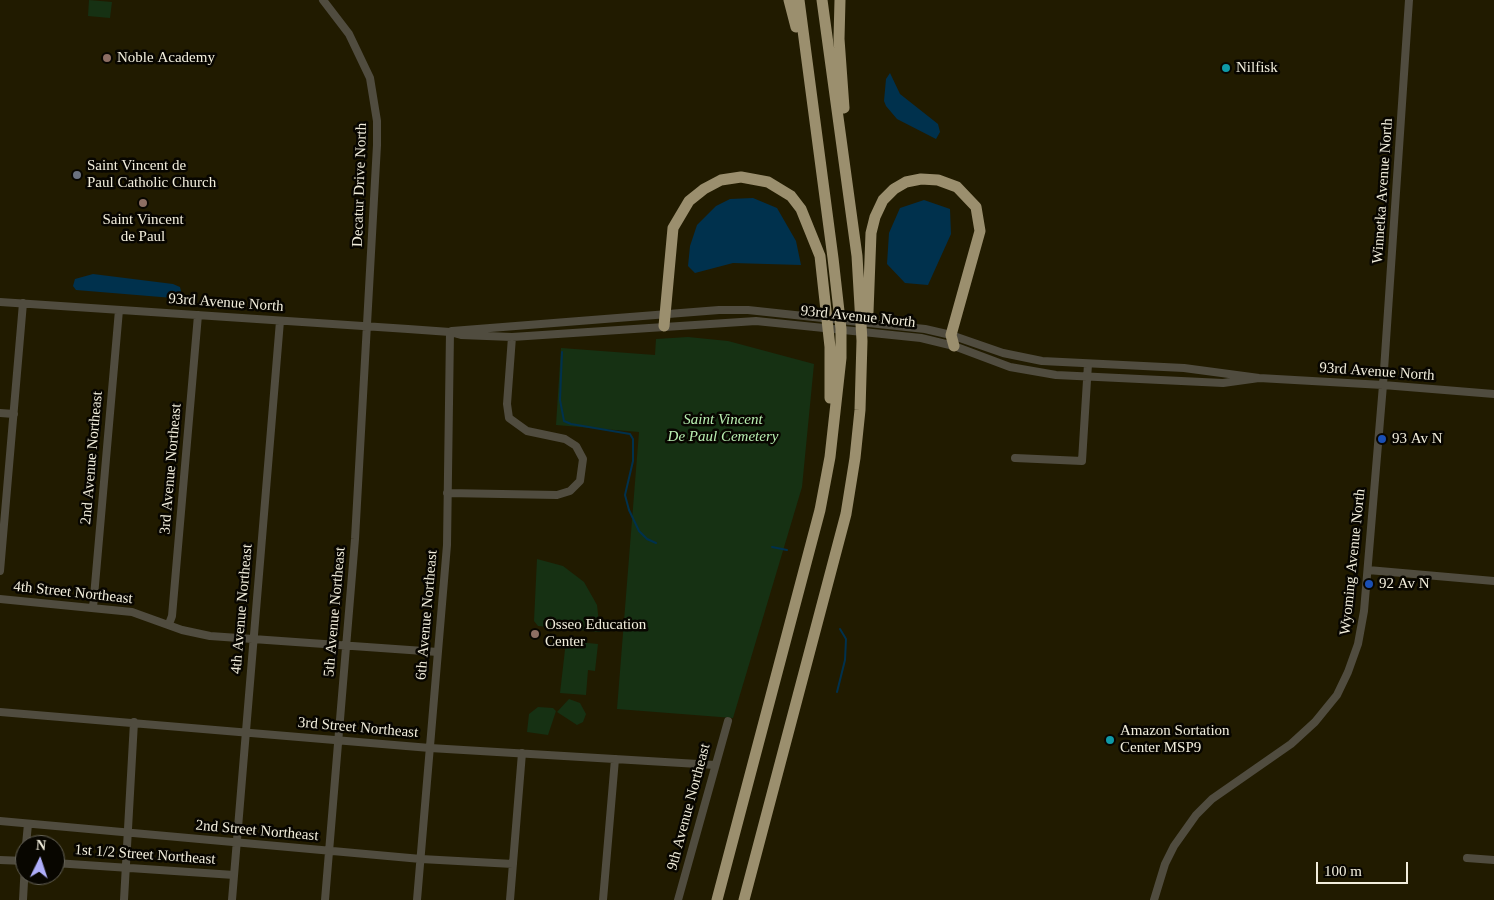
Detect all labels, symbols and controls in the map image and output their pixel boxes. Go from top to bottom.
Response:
place label: Noble Academy [117,49,215,67]
marker: Noble Academy [101,52,113,64]
place label: Nilfisk [1236,59,1278,77]
marker: Nilfisk [1220,62,1232,74]
street label: Winnetka Avenue North [1369,118,1397,264]
street label: Decatur Drive North [349,123,371,247]
place label: Saint Vincent de Paul Catholic Church [87,157,216,192]
marker: Saint Vincent de Paul Catholic Church [71,169,83,181]
marker: Saint Vincent de Paul [137,197,149,209]
place label: Saint Vincent de Paul [102,211,184,246]
street label: 93rd Avenue North [168,290,284,316]
street label: 93rd Avenue North [800,302,916,332]
street label: 93rd Avenue North [1319,359,1435,385]
street label: 2nd Avenue Northeast [77,391,107,525]
street label: 3rd Avenue Northeast [156,403,186,535]
park label: Saint Vincent De Paul Cemetery [668,411,778,446]
place label: 93 Av N [1392,430,1443,448]
marker: 93 Av N [1376,433,1388,445]
street label: Wyoming Avenue North [1336,488,1370,636]
street label: 4th Avenue Northeast [227,543,257,675]
street label: 5th Avenue Northeast [320,546,350,678]
street label: 6th Avenue Northeast [412,549,442,681]
place label: 92 Av N [1379,575,1430,593]
street label: 4th Street Northeast [12,578,134,608]
marker: 92 Av N [1363,578,1375,590]
place label: Osseo Education Center [545,616,646,651]
marker: Osseo Education Center [529,628,541,640]
street label: 3rd Street Northeast [297,714,419,742]
place label: Amazon Sortation Center MSP9 [1120,722,1230,757]
marker: Amazon Sortation Center MSP9 [1104,734,1116,746]
street label: 9th Avenue Northeast [663,742,715,872]
street label: 2nd Street Northeast [195,817,319,845]
north arrow [15,835,65,885]
text: N [35,838,47,853]
street label: 1st 1/2 Street Northeast [74,841,216,869]
scale bar [1319,852,1412,884]
text: 100 m [1324,863,1362,879]

